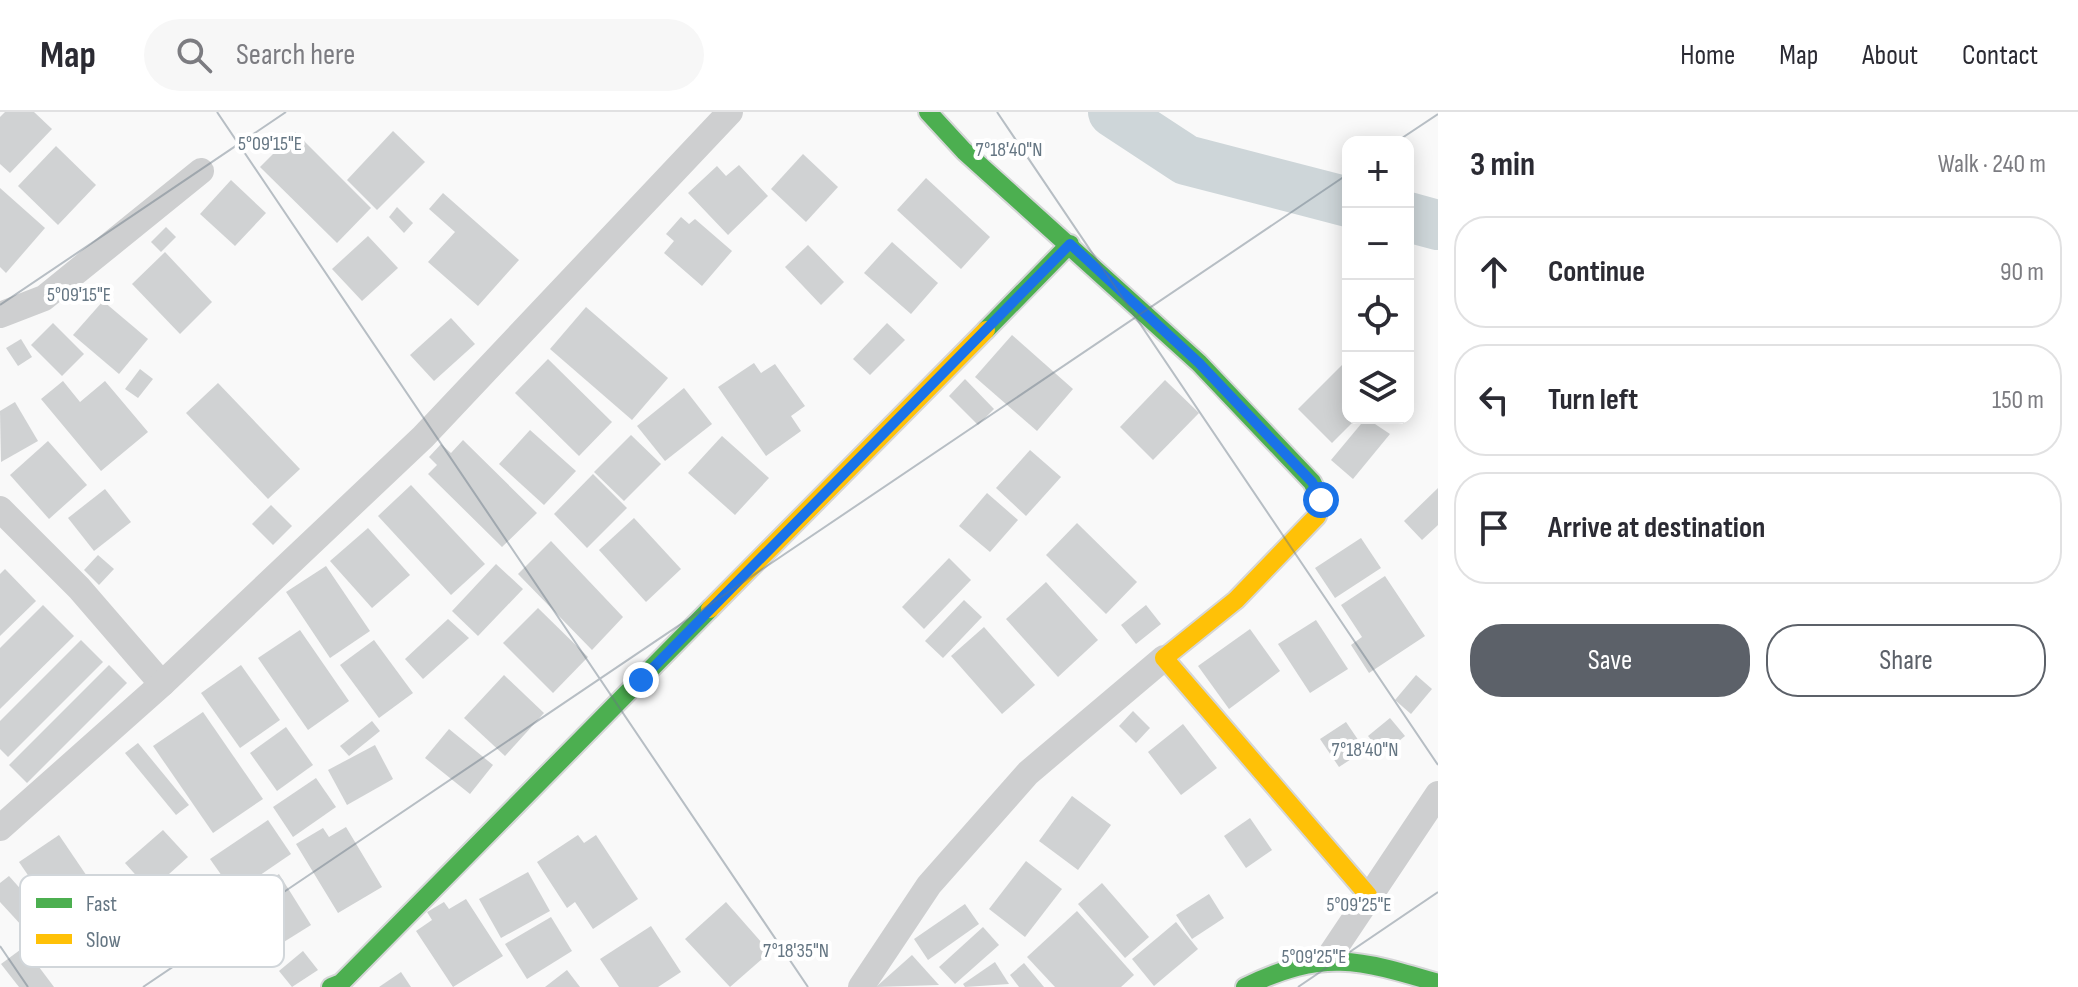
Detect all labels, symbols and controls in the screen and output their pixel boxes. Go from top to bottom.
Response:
search box [144,19,704,91]
text: Map [40,33,96,78]
icon: search [172,33,216,77]
text: Search here [236,37,355,73]
text: Home [1680,39,1735,72]
text: Map [1779,39,1818,72]
text: About [1862,39,1918,72]
text: Contact [1962,39,2038,72]
text: 5°09'15"E [238,132,302,156]
map controls [1342,136,1414,424]
button: + [1342,136,1414,208]
text: 7°18'40"N [976,138,1042,162]
text: 3 min [1470,144,1535,185]
text: Walk · 240 m [1938,149,2046,180]
button: − [1342,208,1414,280]
icon: ahead [1472,250,1516,294]
text: Continue [1548,254,1645,290]
text: 90 m [2000,257,2044,288]
button: locate [1342,280,1414,352]
text: 5°09'15"E [47,283,111,307]
button: layers [1342,352,1414,424]
icon: left [1472,378,1516,422]
text: Turn left [1548,382,1638,418]
text: 150 m [1992,385,2044,416]
route start [1303,482,1339,518]
icon: arrive [1472,506,1516,550]
text: Arrive at destination [1548,510,1765,546]
button: Save [1470,624,1750,697]
button: Share [1766,624,2046,697]
route end [623,662,659,698]
text: 7°18'40"N [1332,738,1398,762]
legend [20,875,284,967]
text: Fast [86,891,117,918]
text: 5°09'25"E [1326,893,1392,917]
text: Slow [86,927,121,954]
text: 7°18'35"N [763,939,829,963]
text: 5°09'25"E [1281,945,1347,969]

